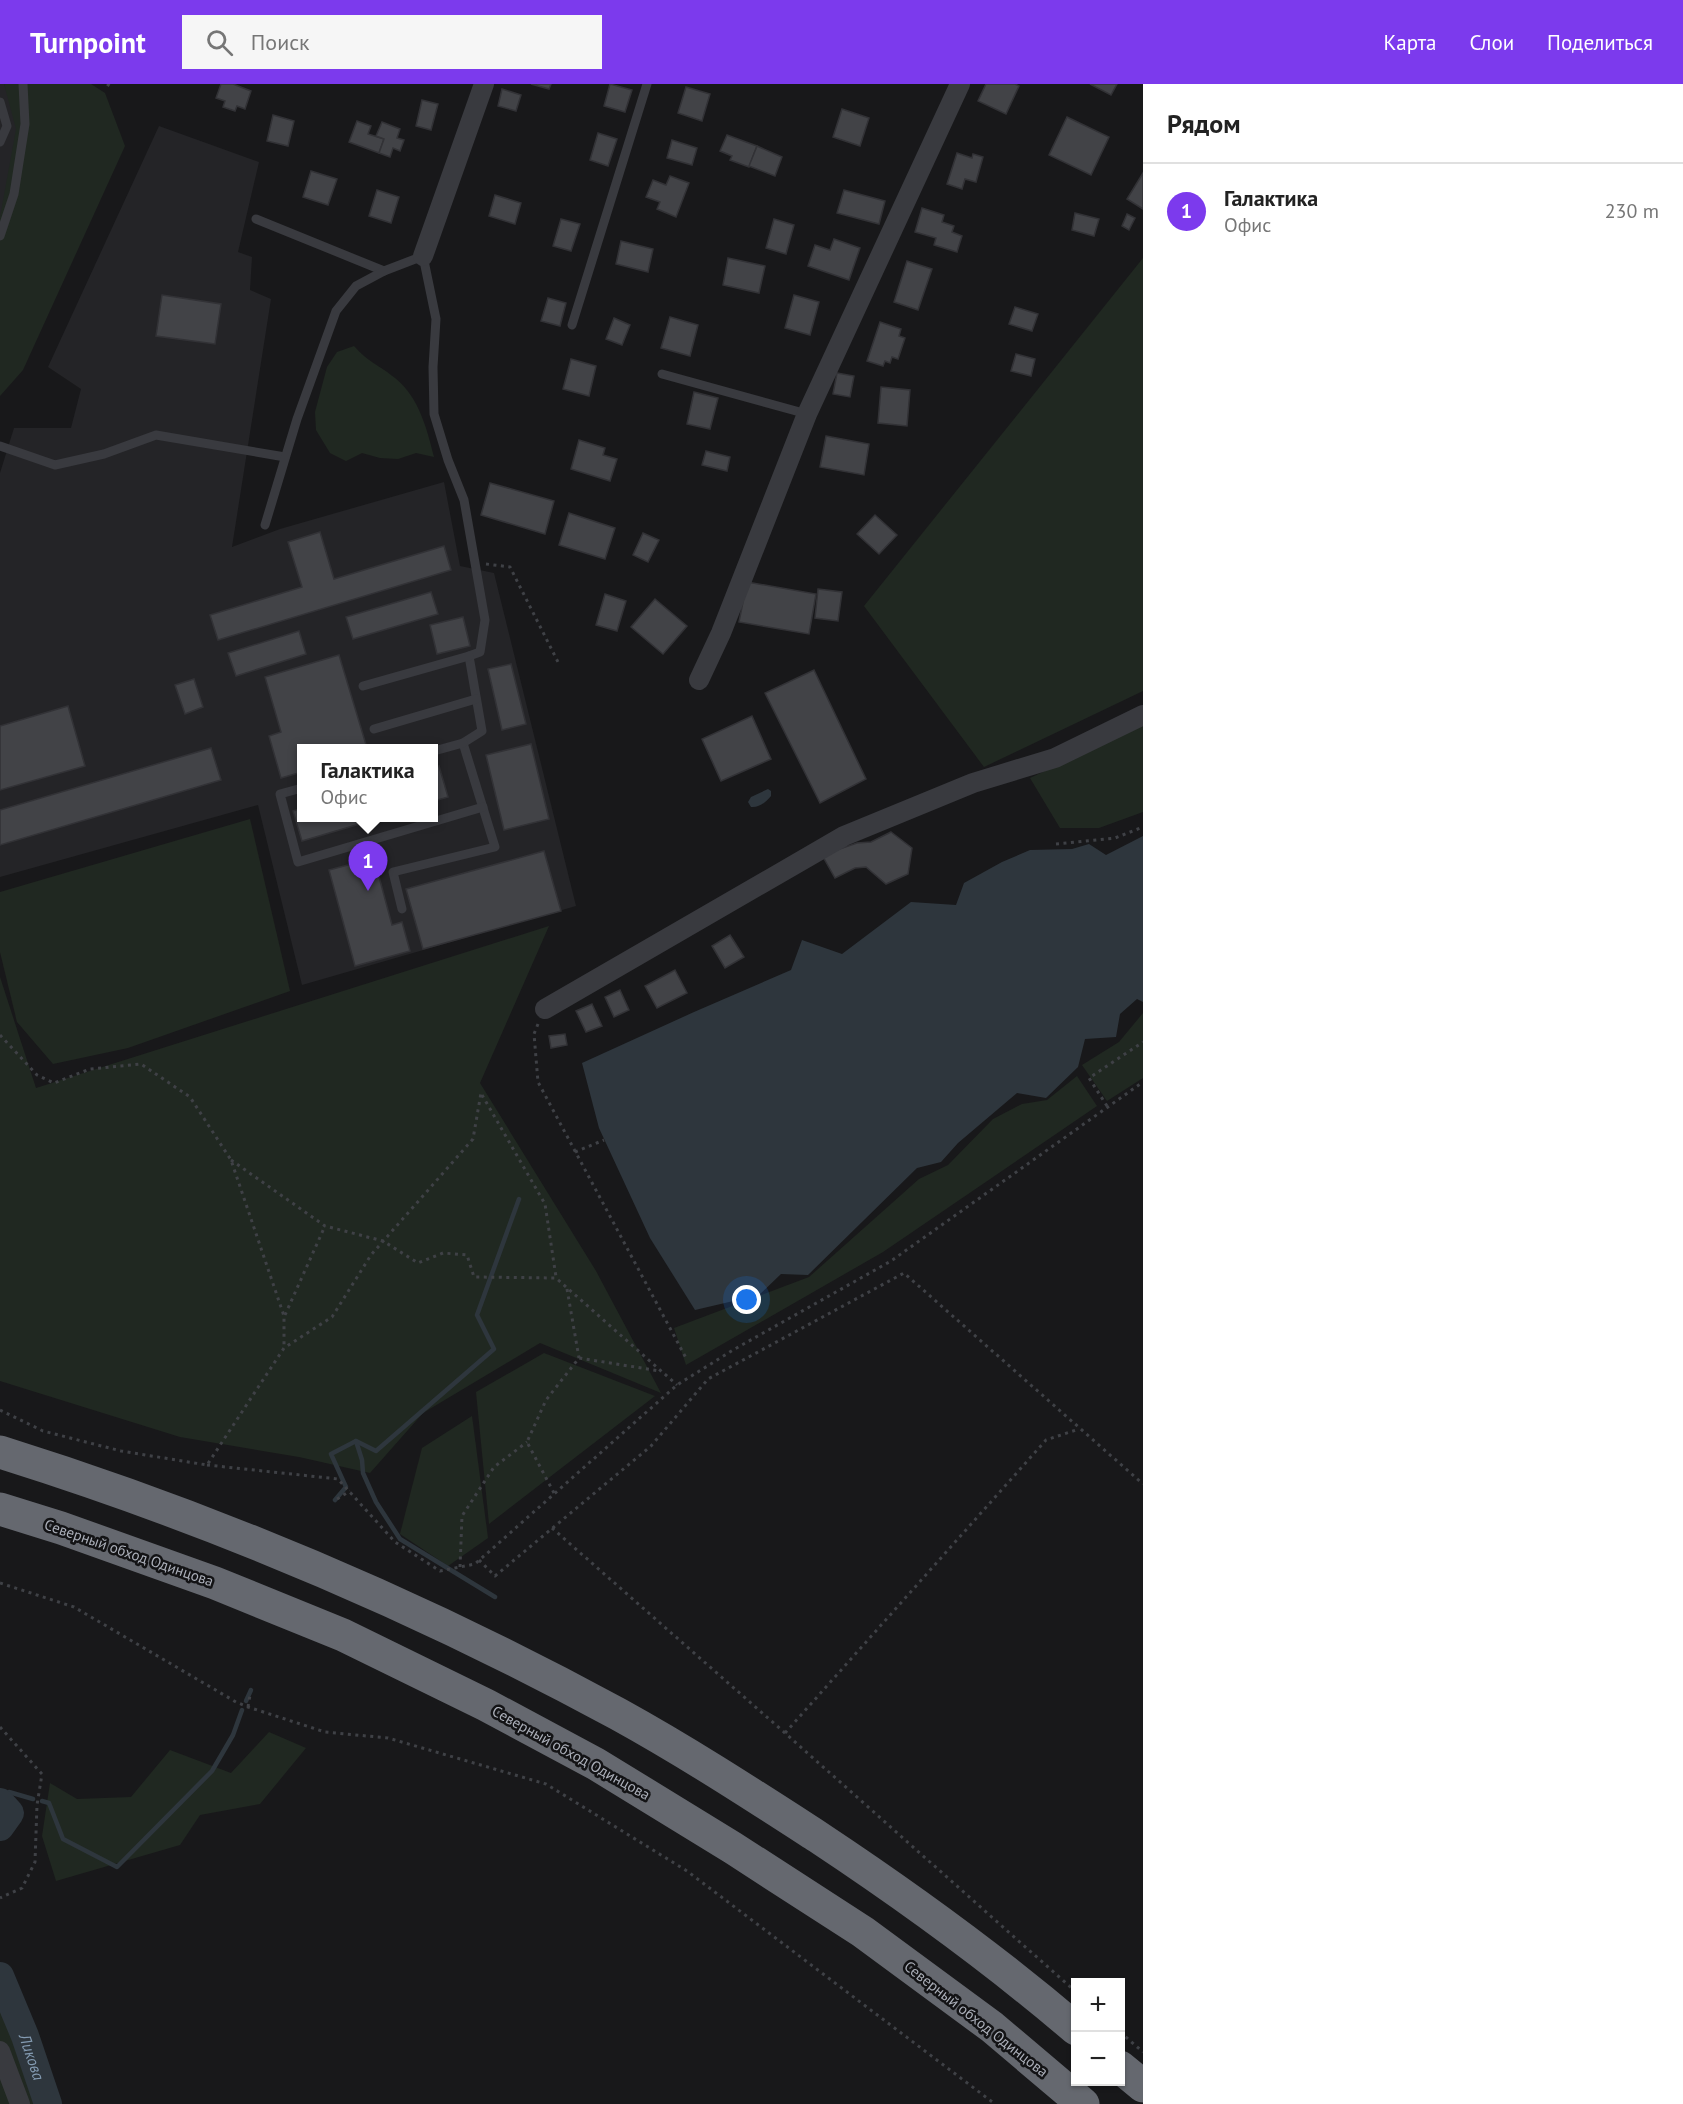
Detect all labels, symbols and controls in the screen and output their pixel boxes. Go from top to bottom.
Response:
search box [182,15,602,69]
text: Turnpoint [30,24,146,61]
icon: search [203,26,236,59]
text: Поиск [251,28,310,56]
text: Карта [1383,29,1436,56]
text: Слои [1469,29,1514,56]
text: Поделиться [1547,29,1653,56]
text: Рядом [1167,107,1241,140]
text: Галактика [1224,184,1318,212]
text: 1 [1181,198,1192,224]
text: 230 m [1605,198,1659,224]
text: Офис [1224,212,1271,238]
popup [297,744,438,822]
text: Галактика [320,756,415,784]
text: Офис [320,784,368,810]
pin: 1 [348,842,388,891]
your location [732,1285,761,1314]
street label: Северный обход Одинцова [42,1515,216,1590]
street label: Северный обход Одинцова [489,1701,654,1804]
street label: Северный обход Одинцова [900,1956,1052,2081]
map controls [1071,1978,1125,2086]
button: + [1071,1978,1125,2032]
water label: Ликова [15,2030,49,2083]
button: − [1071,2032,1125,2086]

